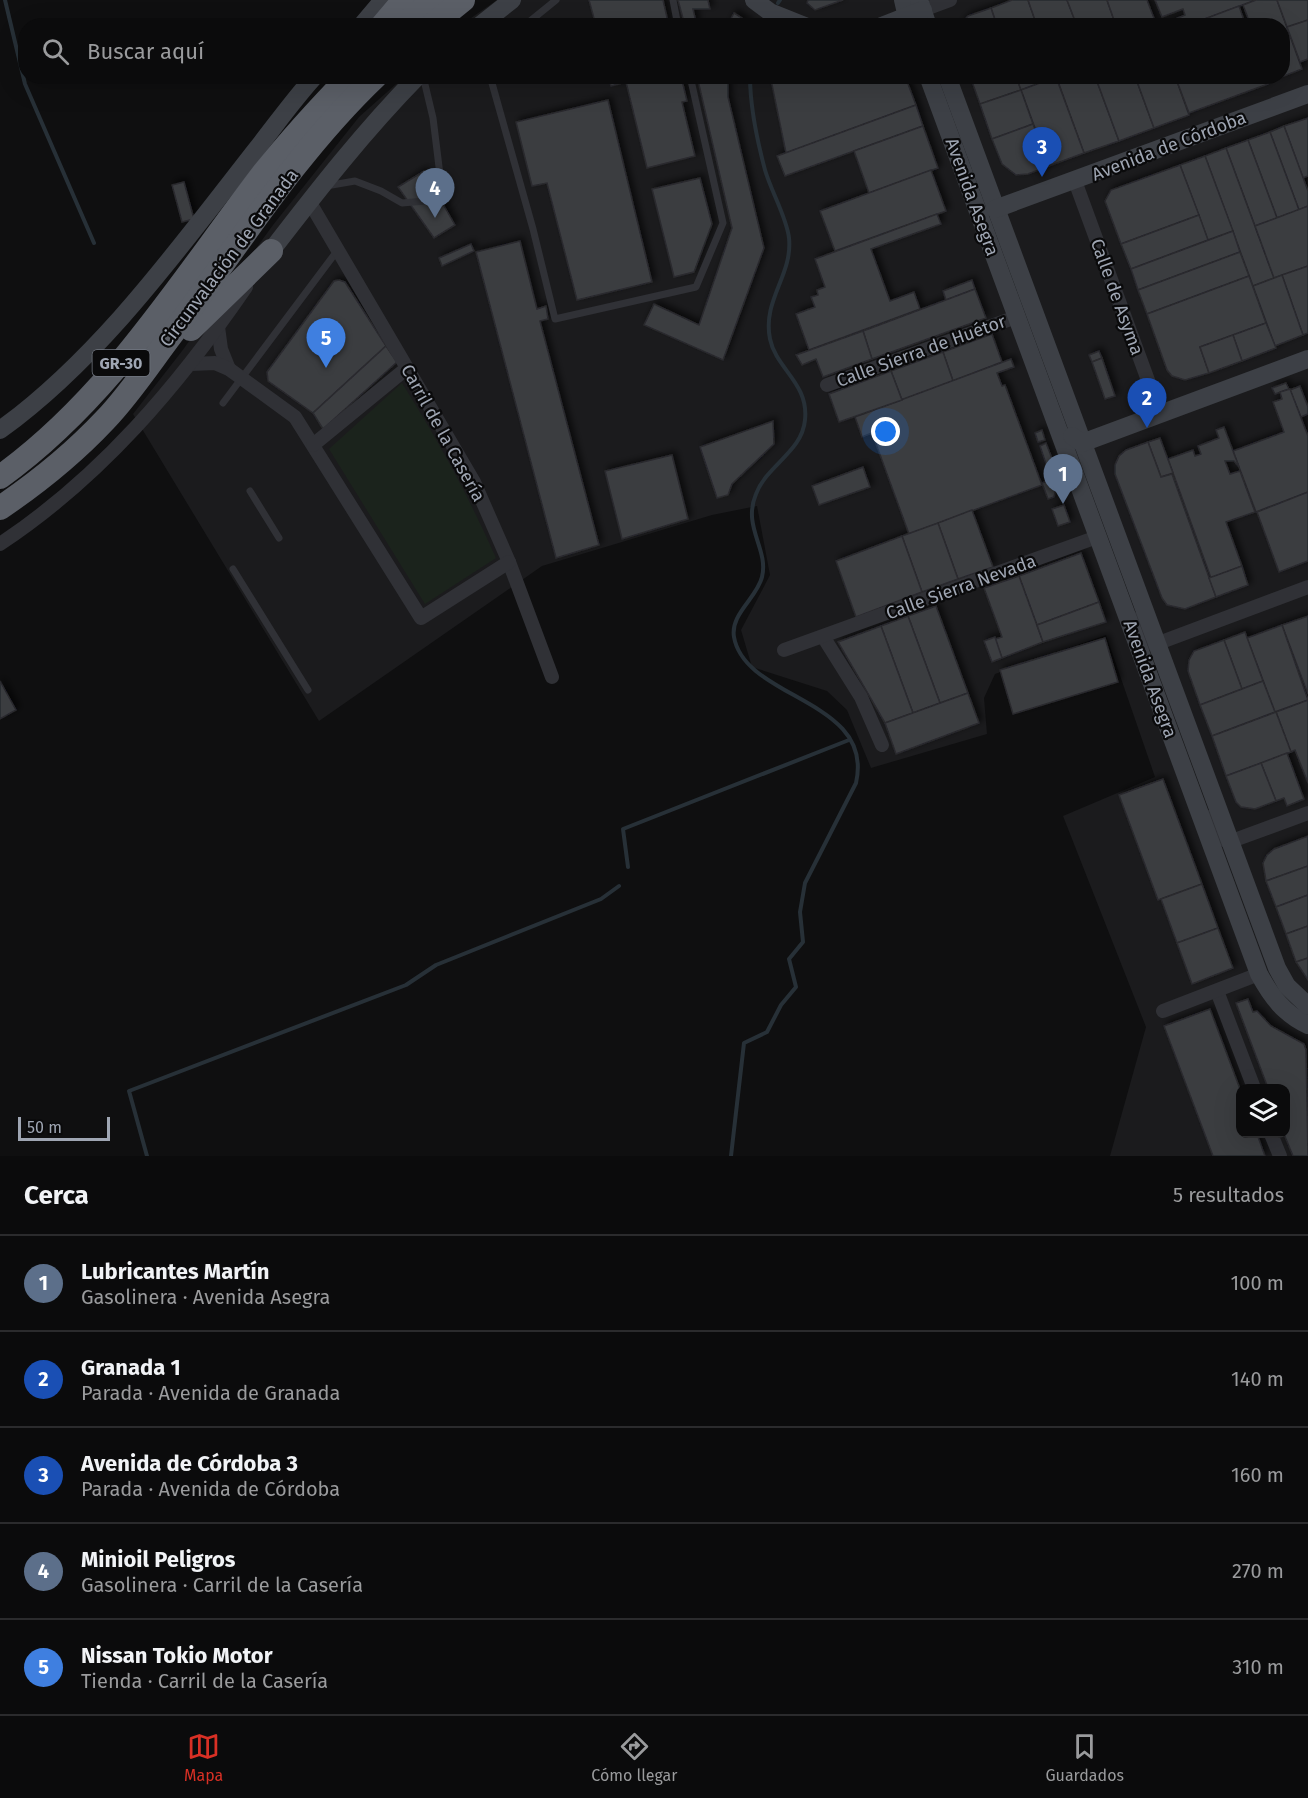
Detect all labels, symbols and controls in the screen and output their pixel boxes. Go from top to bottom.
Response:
search box [18,18,1290,84]
icon: search [39,35,72,68]
text: Buscar aquí [87,38,204,65]
street label: Avenida de Córdoba [1089,106,1249,186]
pin: 3 [1022,128,1062,177]
street label: Avenida Asegra [940,135,1004,259]
street label: Circunvalación de Granada [155,165,303,351]
pin: 4 [416,168,454,218]
street label: Calle de Asyma [1086,236,1148,358]
street label: Calle Sierra de Huétor [833,310,1009,392]
pin: 5 [306,318,346,368]
road number: GR-30 [92,350,150,376]
street label: Carril de la Casería [396,361,490,505]
pin: 2 [1128,378,1166,428]
your location [871,417,900,446]
pin: 1 [1044,454,1082,504]
street label: Calle Sierra Nevada [883,550,1039,624]
street label: Avenida Asegra [1118,617,1182,741]
map controls [1236,1084,1290,1138]
button: layers [1236,1084,1290,1138]
scale bar [18,1114,110,1142]
text: 50 m [27,1118,62,1137]
text: Cerca [24,1180,89,1211]
text: 5 resultados [1173,1183,1284,1207]
text: Lubricantes Martín [81,1258,269,1285]
text: 1 [39,1271,48,1295]
text: 100 m [1231,1271,1284,1295]
text: Gasolinera · Avenida Asegra [81,1285,330,1309]
text: Granada 1 [81,1354,181,1381]
text: 2 [38,1367,49,1391]
text: 140 m [1231,1367,1284,1391]
text: Parada · Avenida de Granada [81,1381,340,1405]
text: Avenida de Córdoba 3 [81,1450,298,1477]
text: 3 [38,1463,49,1487]
text: 160 m [1231,1463,1284,1487]
text: Parada · Avenida de Córdoba [81,1477,340,1501]
text: Minioil Peligros [81,1546,235,1573]
text: 4 [38,1559,49,1583]
text: 270 m [1232,1559,1284,1583]
text: Gasolinera · Carril de la Casería [81,1573,363,1597]
text: Nissan Tokio Motor [81,1642,272,1669]
text: 5 [38,1655,49,1679]
text: 310 m [1232,1655,1284,1679]
text: Tienda · Carril de la Casería [81,1669,328,1693]
tab: Mapa [184,1730,223,1785]
tab: Cómo llegar [591,1730,677,1785]
tab: Guardados [1045,1730,1124,1785]

